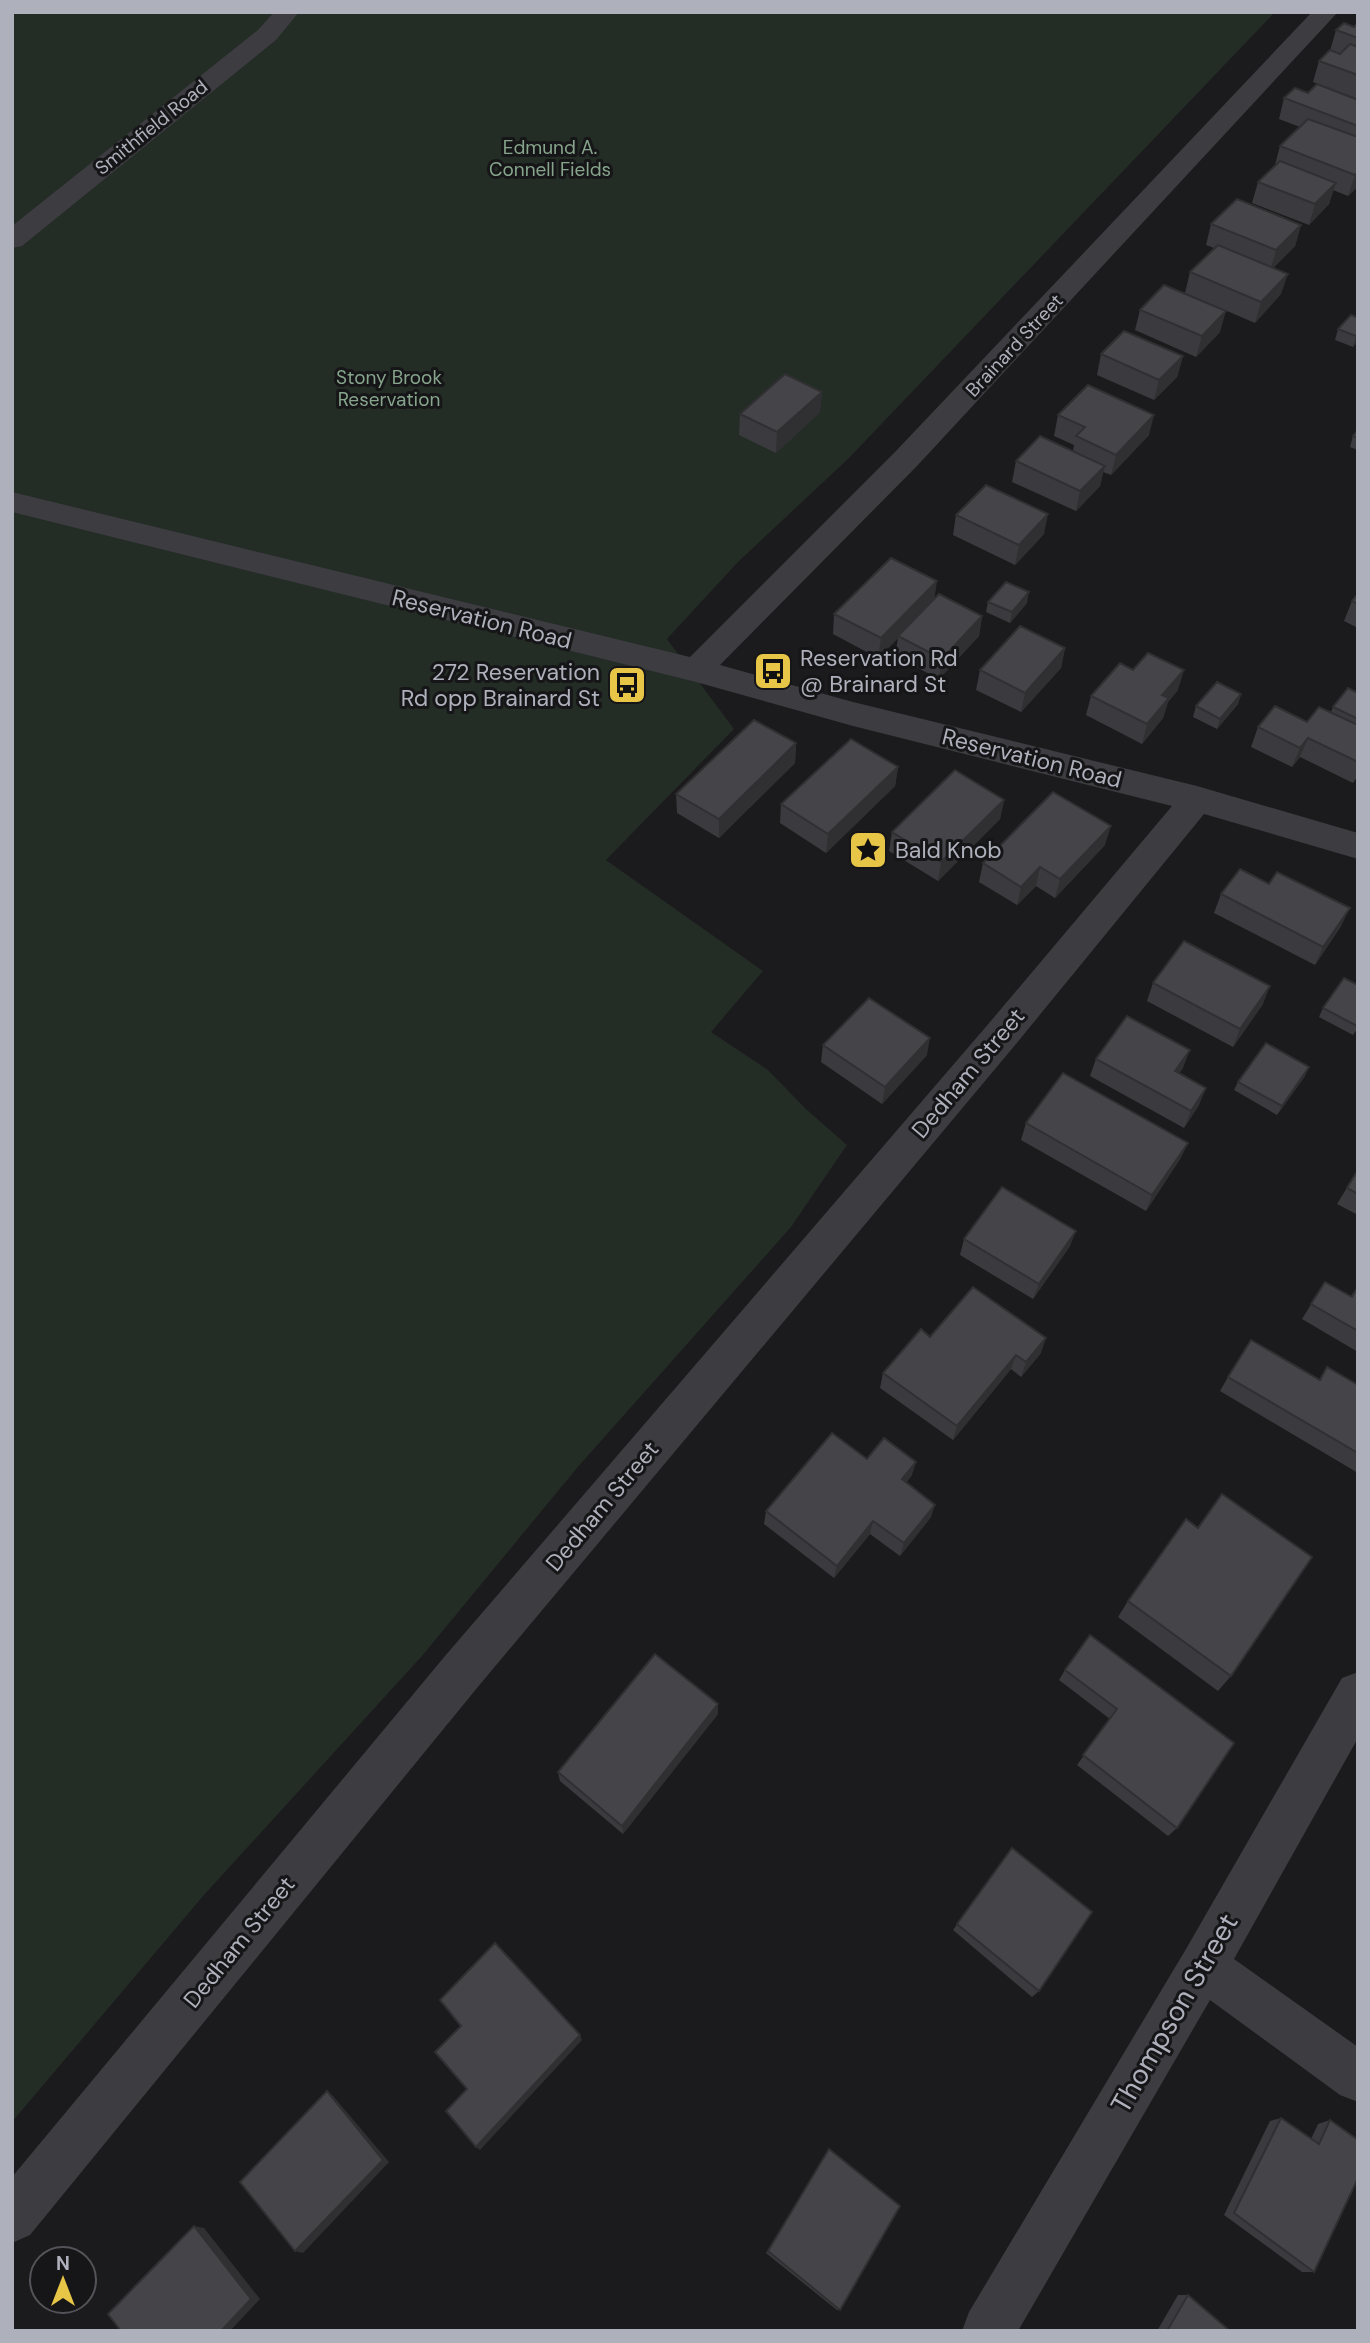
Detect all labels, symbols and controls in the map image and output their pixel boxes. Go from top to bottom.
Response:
street label: Smithfield Road [90,74,213,180]
park label: Edmund A. Connell Fields [489,135,611,182]
street label: Brainard Street [960,289,1069,402]
park label: Stony Brook Reservation [336,365,442,412]
street label: Reservation Road [389,582,575,656]
place label: Reservation Rd @ Brainard St [800,643,958,699]
bus stop icon: Reservation Rd @ Brainard St [752,650,794,692]
place label: 272 Reservation Rd opp Brainard St [401,657,600,713]
bus stop icon: 272 Reservation Rd opp Brainard St [606,664,648,706]
street label: Reservation Road [939,721,1125,795]
place icon: Bald Knob [847,829,889,871]
place label: Bald Knob [895,835,1002,865]
street label: Dedham Street [905,1002,1031,1144]
street label: Dedham Street [539,1435,665,1577]
street label: Dedham Street [177,1870,301,2014]
street label: Thompson Street [1102,1907,1247,2120]
north arrow [28,2245,98,2315]
text: N [56,2251,70,2276]

